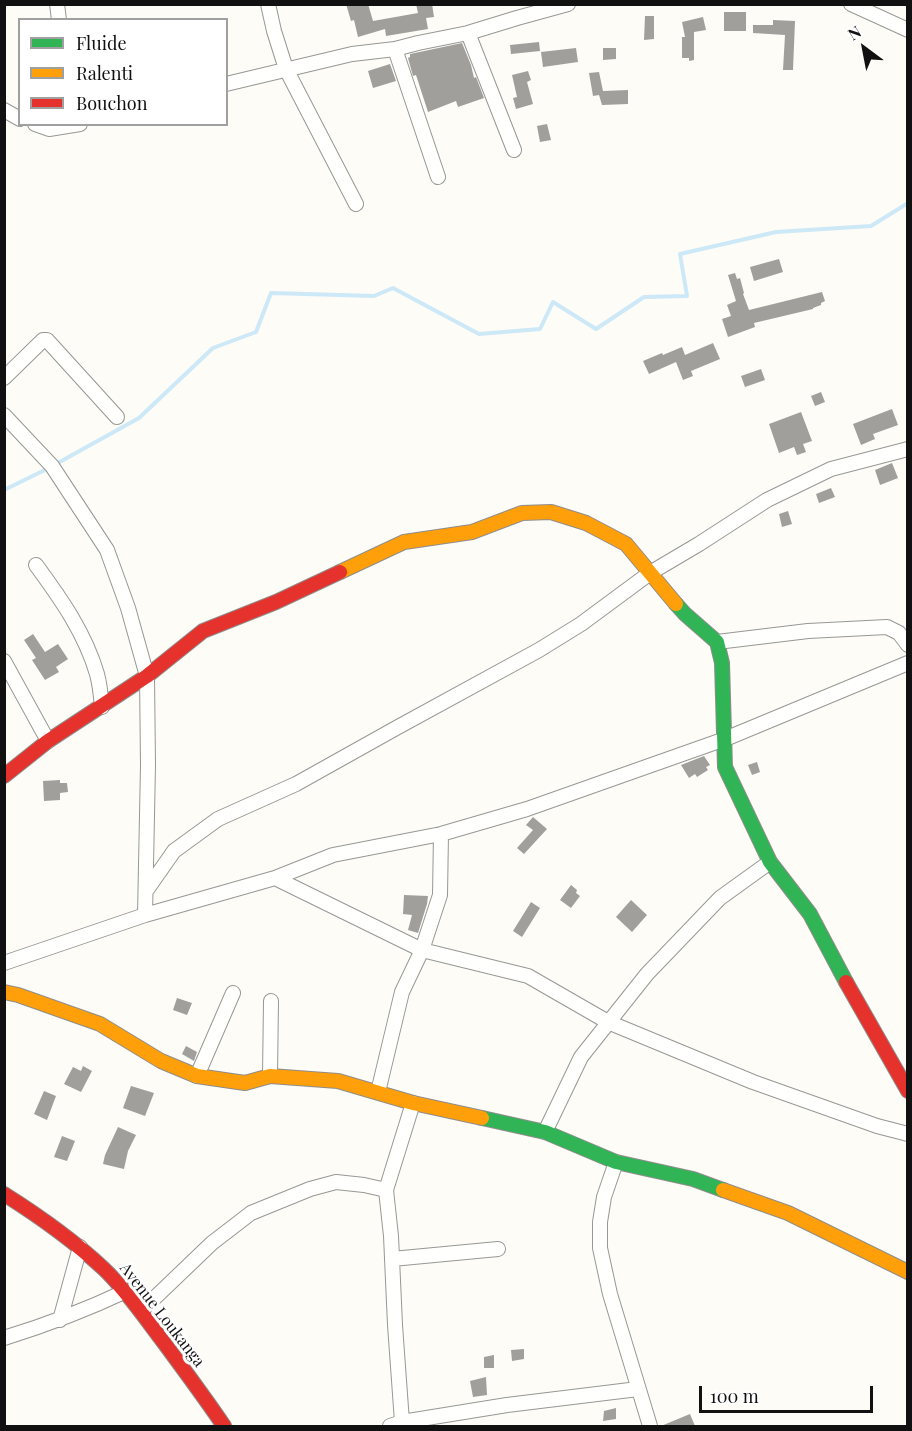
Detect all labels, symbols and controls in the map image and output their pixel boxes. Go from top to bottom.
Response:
legend [18,18,228,126]
north arrow [834,18,894,78]
text: N [844,20,865,44]
text: Fluide [76,31,127,55]
text: Ralenti [76,61,133,85]
text: Bouchon [76,91,147,115]
street label: Avenue Loukanga [115,1259,209,1371]
scale bar [702,1374,876,1412]
text: 100 m [710,1384,759,1408]

